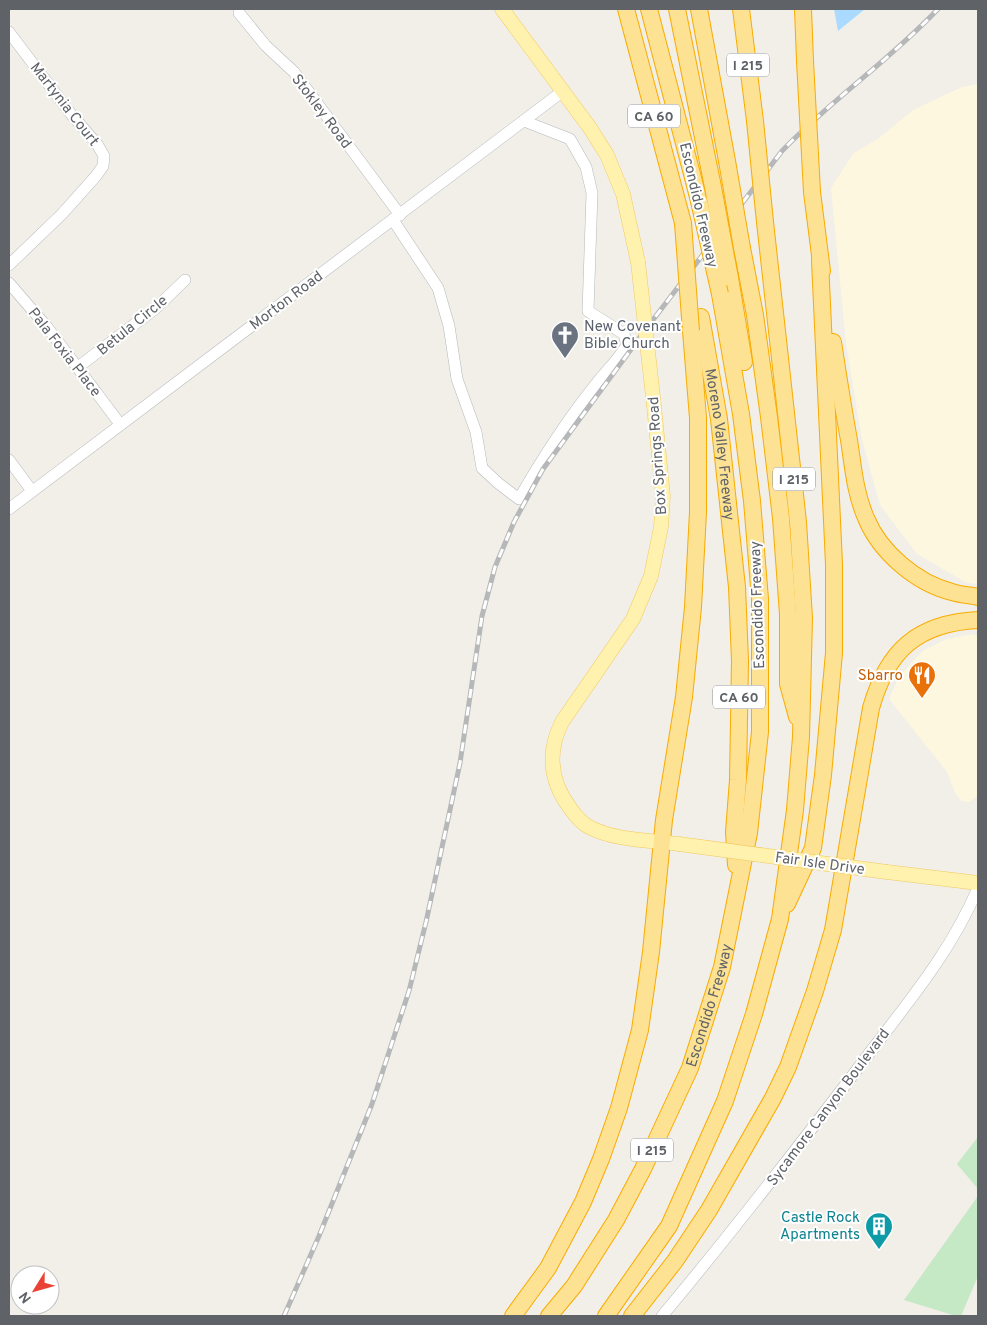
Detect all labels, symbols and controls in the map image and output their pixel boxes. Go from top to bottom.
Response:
road number: I 215 [727,54,769,76]
street label: Martynia Court [25,59,103,151]
street label: Stokley Road [287,71,355,153]
road number: CA 60 [628,104,680,128]
street label: Escondido Freeway [674,141,721,270]
street label: Morton Road [246,267,327,335]
street label: Betula Circle [94,292,172,360]
street label: Pala Foxia Place [23,305,105,401]
place label: New Covenant Bible Church [584,318,681,354]
church icon: New Covenant Bible Church [550,320,580,359]
street label: Moreno Valley Freeway [699,367,738,522]
street label: Box Springs Road [645,396,672,516]
road number: I 215 [773,468,815,490]
street label: Escondido Freeway [747,541,770,669]
restaurant icon: Sbarro [907,660,937,699]
place label: Sbarro [858,667,903,686]
road number: CA 60 [713,686,765,709]
street label: Fair Isle Drive [774,849,866,880]
street label: Escondido Freeway [683,942,737,1070]
street label: Sycamore Canyon Boulevard [764,1025,895,1190]
road number: I 215 [631,1138,673,1162]
place label: Castle Rock Apartments [780,1209,860,1245]
building icon: Castle Rock Apartments [864,1211,894,1250]
north arrow [10,1265,60,1315]
text: N [16,1288,36,1306]

